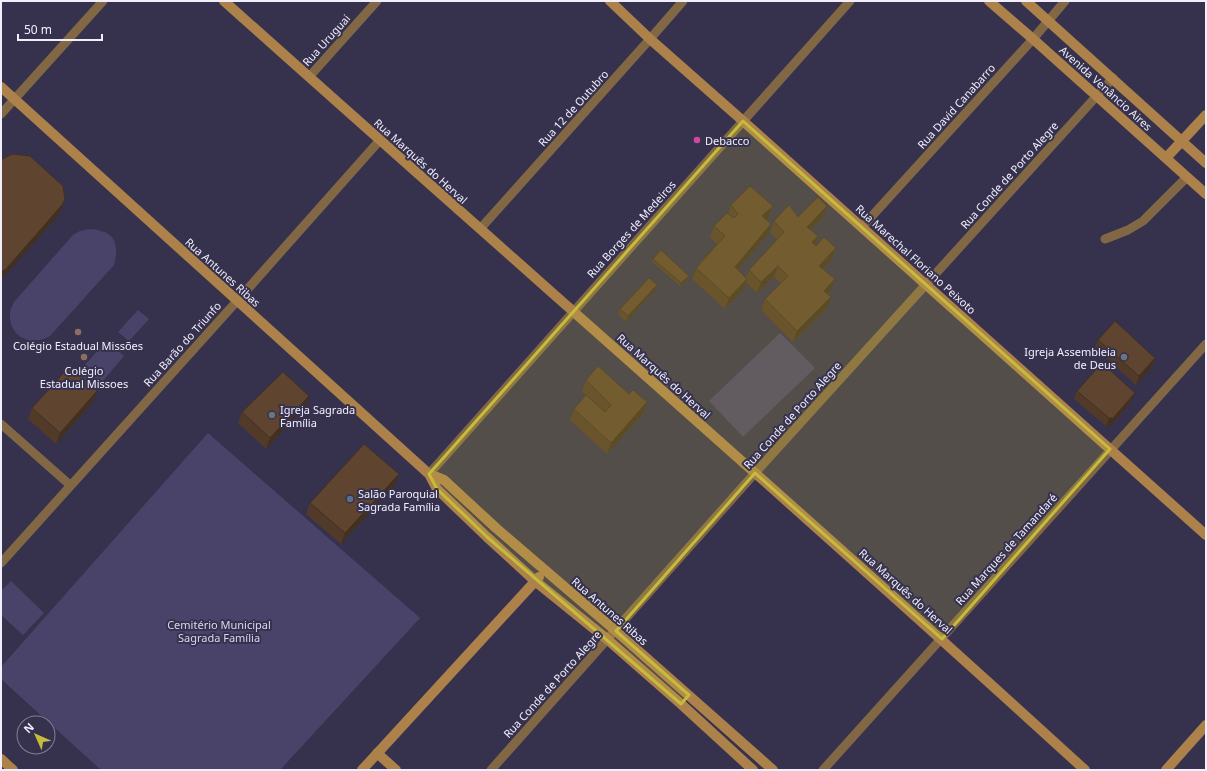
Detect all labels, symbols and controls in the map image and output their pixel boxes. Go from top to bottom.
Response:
street label: Rua Uruguai [299,11,353,69]
scale bar [18,16,102,42]
text: 50 m [24,21,52,38]
street label: Avenida Venâncio Aires [1056,42,1156,134]
street label: Rua David Canabarro [914,60,998,152]
street label: Rua 12 de Outubro [535,66,612,149]
street label: Rua Marquês do Herval [371,115,471,207]
street label: Rua Conde de Porto Alegre [957,118,1061,232]
place label: Debacco [705,133,750,148]
marker: Debacco [692,135,702,145]
street label: Rua Borges de Medeiros [583,177,679,281]
street label: Rua Marechal Floriano Peixoto [853,201,980,317]
street label: Rua Antunes Ribas [182,234,264,310]
street label: Rua Barão do Triunfo [140,298,224,390]
marker: Colégio Estadual Missões [73,327,83,337]
street label: Rua Marquês do Herval [614,330,714,422]
place label: Colégio Estadual Missões [13,338,143,353]
place label: Igreja Assembleia de Deus [1024,344,1116,372]
marker: Colégio Estadual Missoes [79,352,89,362]
marker: Igreja Assembleia de Deus [1119,352,1129,362]
street label: Rua Conde de Porto Alegre [740,358,844,472]
place label: Colégio Estadual Missoes [40,363,128,391]
place label: Igreja Sagrada Família [280,402,355,430]
marker: Igreja Sagrada Família [267,410,277,420]
place label: Salão Paroquial Sagrada Família [358,486,440,514]
street label: Rua Marques de Tamandaré [952,490,1060,608]
marker: Salão Paroquial Sagrada Família [345,494,355,504]
street label: Rua Marquês do Herval [856,545,956,637]
street label: Rua Antunes Ribas [569,574,651,648]
park label: Cemitério Municipal Sagrada Família [167,617,271,645]
street label: Rua Conde de Porto Alegre [500,627,604,741]
north arrow [16,715,56,755]
text: N [20,719,37,736]

